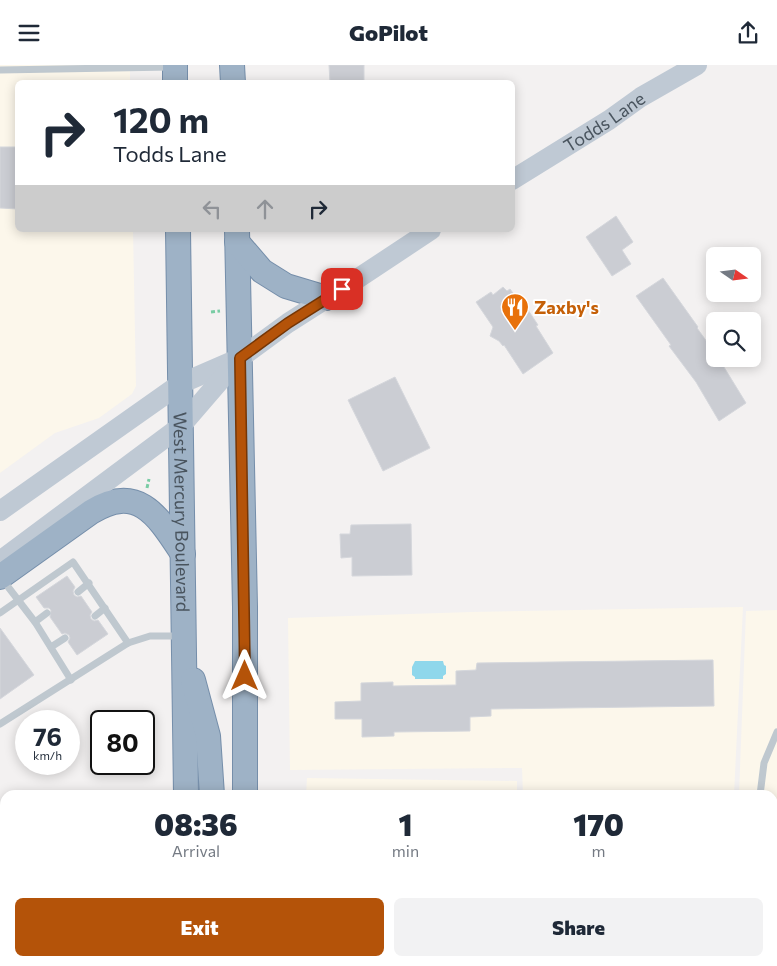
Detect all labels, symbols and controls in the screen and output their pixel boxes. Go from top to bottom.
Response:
icon: menu [15,19,43,47]
text: GoPilot [349,19,428,46]
icon: share [734,19,762,47]
street label: Todds Lane [559,87,649,156]
text: 120 m [113,97,209,140]
icon: right [30,100,95,165]
text: Todds Lane [113,140,227,167]
icon: left [198,195,226,223]
icon: ahead [251,195,279,223]
icon: right [304,195,332,223]
north arrow [706,247,761,303]
map controls [706,247,761,367]
pin [321,268,363,310]
icon: arrive [328,275,356,303]
restaurant icon: Zaxby's [500,292,530,331]
place label: Zaxby's [534,296,599,318]
button: search [706,312,761,367]
street label: West Mercury Boulevard [170,412,194,612]
position arrow [218,649,270,701]
speed limit sign: 80 [90,710,155,775]
text: 76 [33,721,62,751]
text: km/h [33,748,62,762]
text: 08:36 [154,805,238,842]
text: 1 [398,805,412,842]
text: 170 [573,805,624,842]
text: Arrival [172,841,220,860]
text: min [392,841,419,860]
text: m [592,841,606,860]
button: Exit [15,898,384,956]
button: Share [394,898,763,956]

